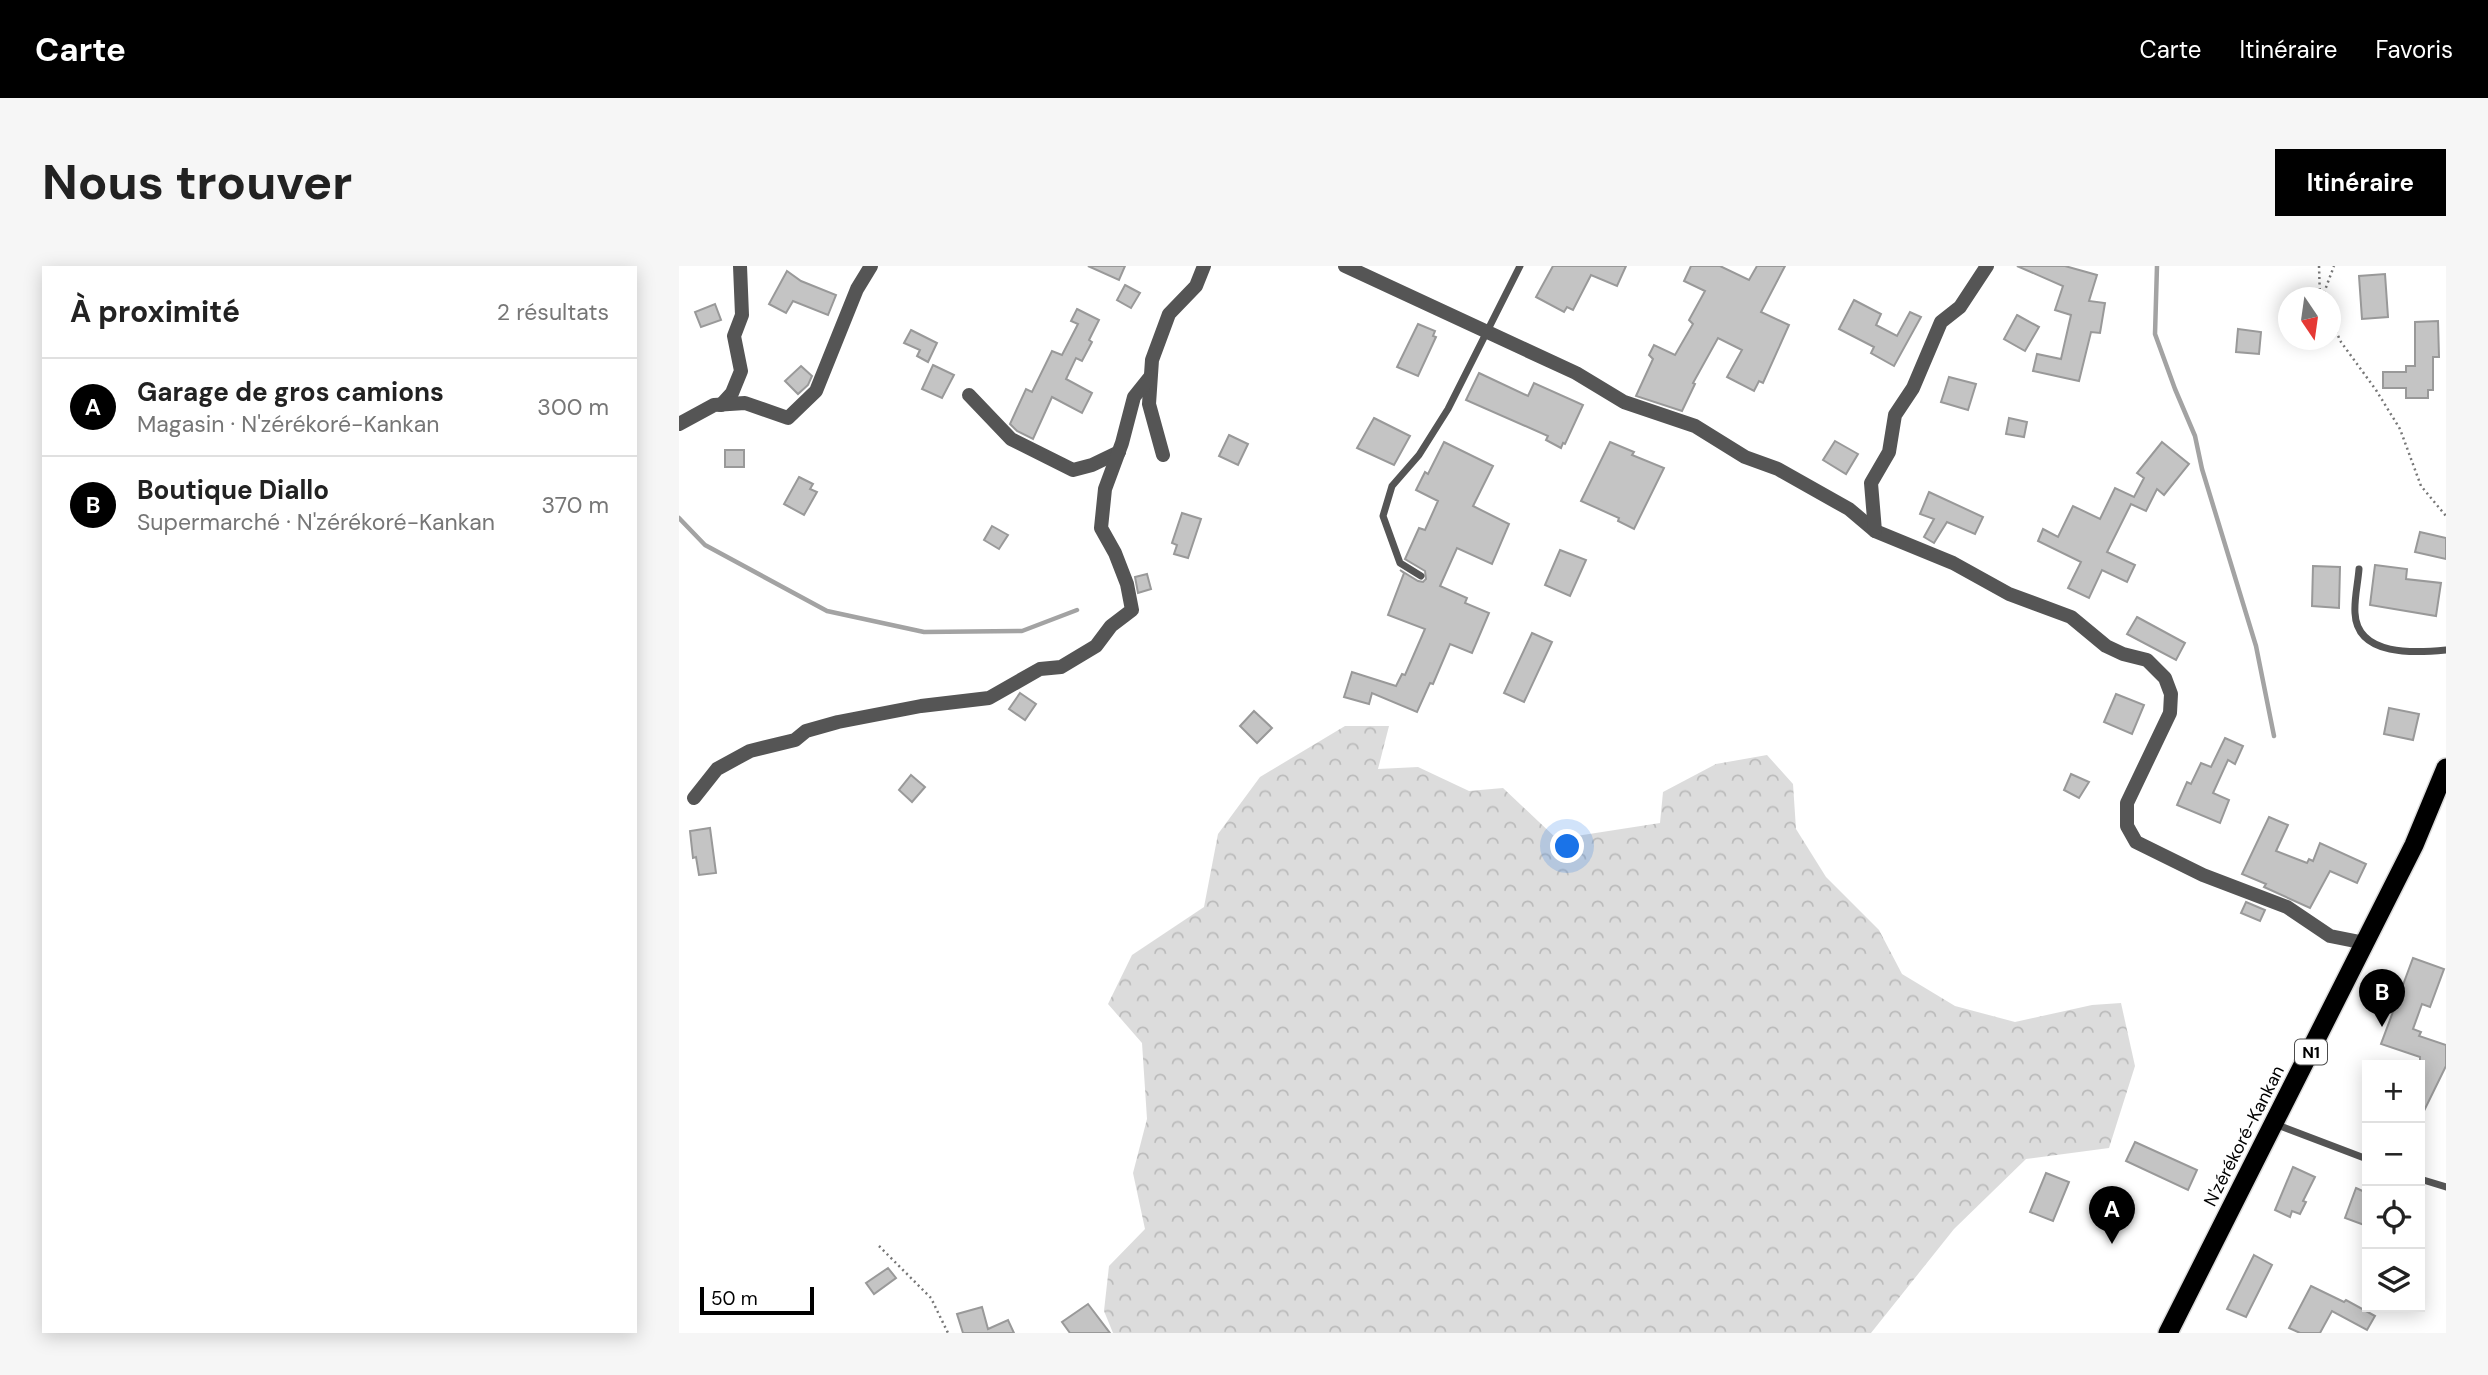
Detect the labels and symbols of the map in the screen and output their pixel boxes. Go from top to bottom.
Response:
north arrow [2278,287,2341,350]
your location [1550,829,1584,863]
pin: B [2359,969,2405,1027]
road number: N1 [2295,1040,2327,1065]
street label: N'zérékoré-Kankan [2198,1061,2290,1211]
pin: A [2089,1186,2135,1244]
scale bar [700,1284,814,1316]

